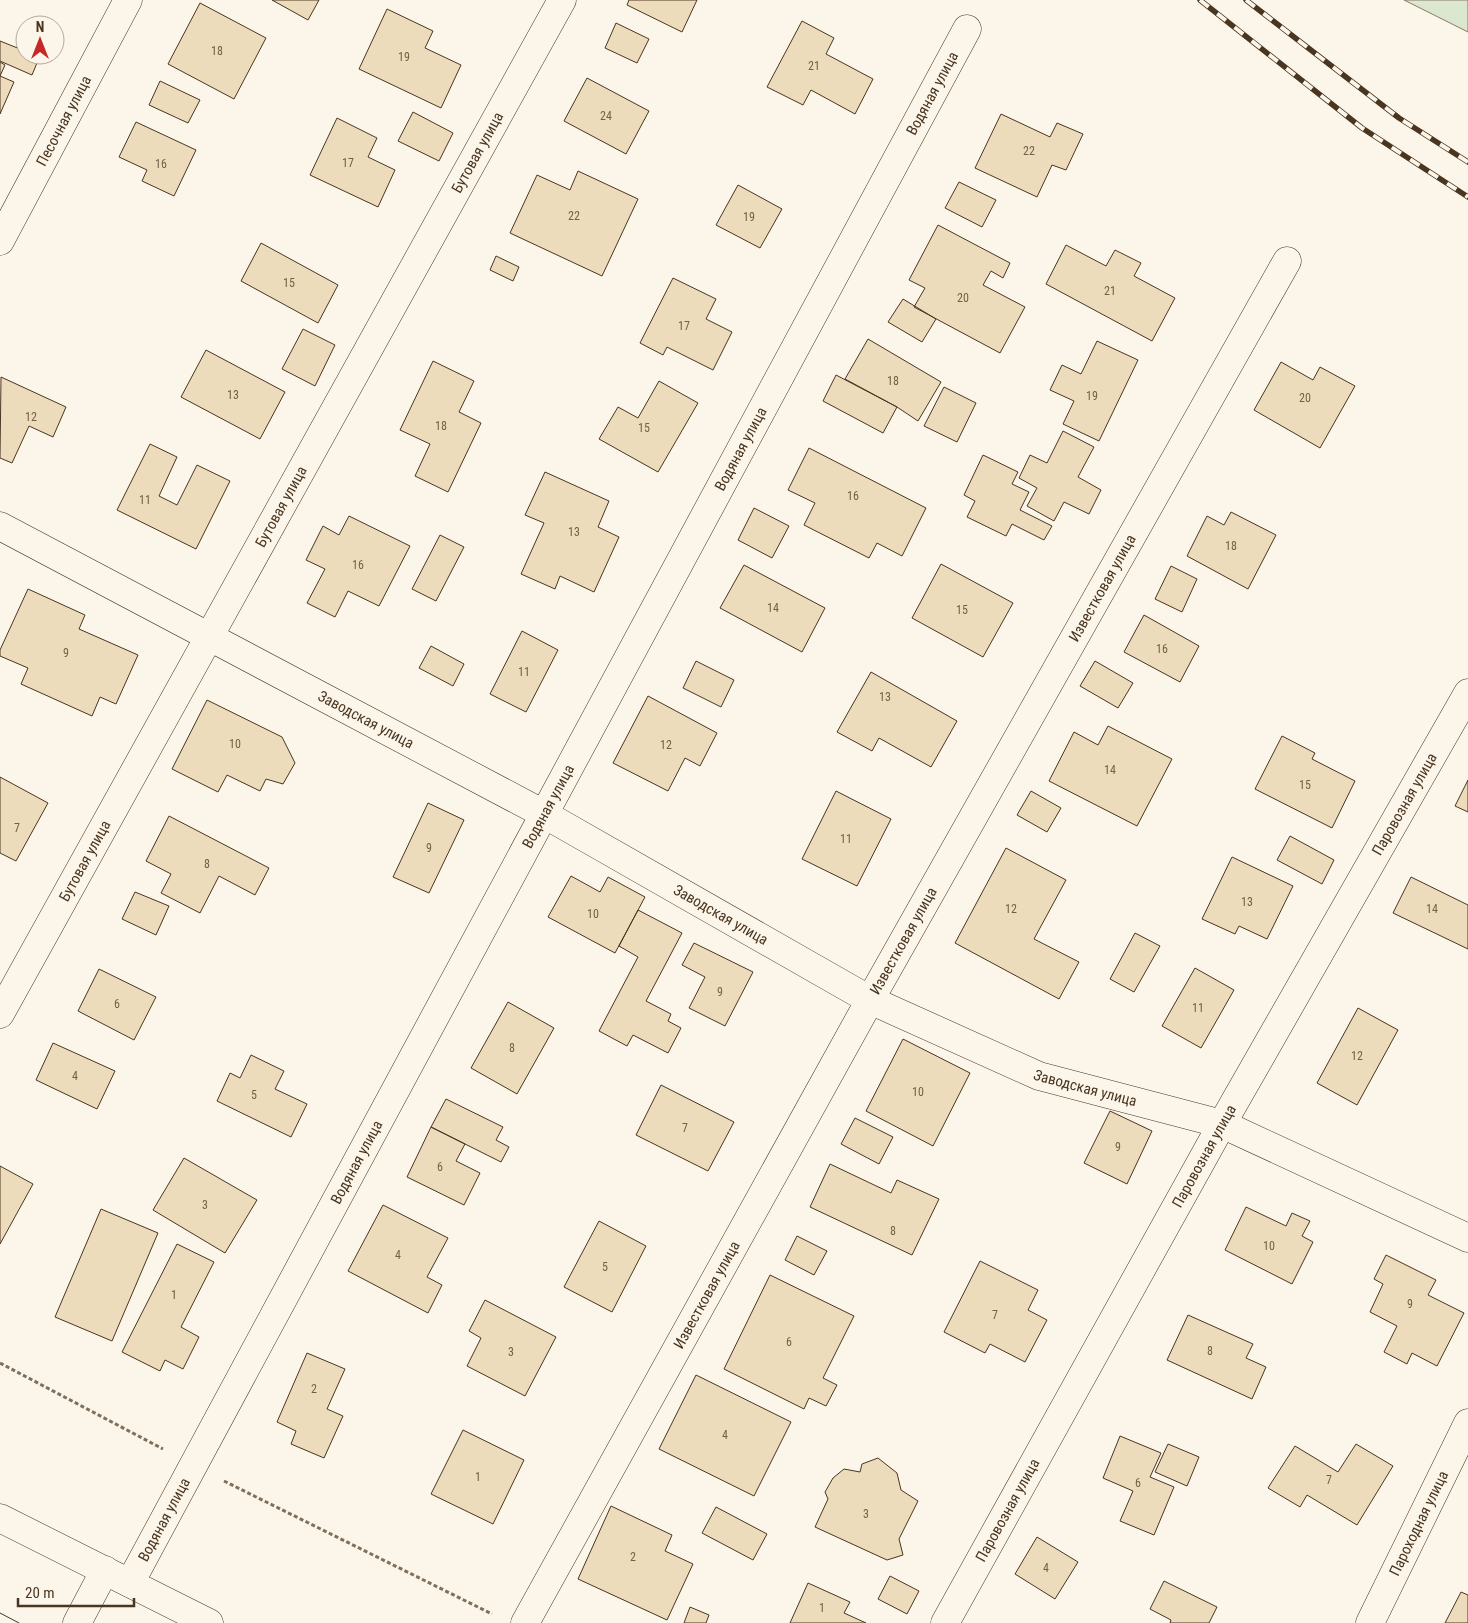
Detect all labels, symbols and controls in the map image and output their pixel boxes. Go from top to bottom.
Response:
north arrow [15,15,65,65]
text: N [36,19,44,35]
house number: 18 [211,44,223,58]
street label: Водяная улица [903,48,962,138]
house number: 19 [398,50,410,64]
house number: 21 [808,59,820,73]
street label: Песочная улица [32,73,95,169]
street label: Бутовая улица [448,109,507,196]
house number: 24 [600,109,612,123]
house number: 22 [1023,144,1035,158]
house number: 17 [342,156,354,170]
house number: 16 [155,157,167,171]
house number: 22 [568,209,580,223]
house number: 19 [743,210,755,224]
house number: 15 [283,276,295,290]
house number: 21 [1104,284,1116,298]
house number: 20 [957,291,969,305]
house number: 17 [678,319,690,333]
house number: 18 [887,374,899,388]
house number: 13 [227,388,239,402]
house number: 19 [1086,389,1098,403]
house number: 20 [1299,391,1311,405]
street label: Водяная улица [711,404,771,494]
house number: 12 [25,410,37,424]
house number: 18 [435,419,447,433]
house number: 15 [638,421,650,435]
street label: Бутовая улица [252,463,311,550]
house number: 16 [847,489,859,503]
house number: 11 [139,493,151,507]
house number: 13 [568,525,580,539]
street label: Известковая улица [1065,531,1140,645]
house number: 18 [1225,539,1237,553]
house number: 16 [352,558,364,572]
house number: 14 [767,601,779,615]
house number: 15 [956,603,968,617]
house number: 16 [1156,642,1168,656]
house number: 9 [63,646,69,660]
house number: 11 [518,665,530,679]
street label: Заводская улица [315,687,417,752]
house number: 13 [879,690,891,704]
house number: 10 [229,737,241,751]
house number: 12 [660,738,672,752]
street label: Паровозная улица [1368,750,1441,859]
street label: Водяная улица [518,762,578,851]
house number: 14 [1104,763,1116,777]
house number: 15 [1299,778,1311,792]
street label: Бутовая улица [55,817,114,905]
house number: 7 [14,821,20,835]
house number: 11 [840,832,852,846]
house number: 9 [426,841,432,855]
house number: 8 [204,857,210,871]
street label: Заводская улица [670,881,771,949]
street label: Известковая улица [866,884,941,998]
house number: 13 [1241,895,1253,909]
house number: 12 [1005,902,1017,916]
house number: 14 [1426,902,1438,916]
house number: 10 [587,907,599,921]
house number: 9 [717,985,723,999]
house number: 6 [114,997,120,1011]
house number: 11 [1192,1001,1204,1015]
house number: 8 [509,1041,515,1055]
house number: 12 [1351,1049,1363,1063]
street label: Заводская улица [1031,1066,1139,1110]
house number: 4 [72,1069,78,1083]
house number: 10 [912,1085,924,1099]
house number: 5 [251,1088,257,1102]
street label: Паровозная улица [1168,1101,1240,1211]
street label: Водяная улица [327,1117,386,1207]
house number: 7 [682,1121,688,1135]
house number: 9 [1115,1140,1121,1154]
house number: 6 [437,1160,443,1174]
house number: 3 [202,1198,208,1212]
house number: 8 [890,1224,896,1238]
street label: Известковая улица [670,1238,744,1352]
house number: 10 [1263,1239,1275,1253]
house number: 4 [395,1248,401,1262]
house number: 5 [602,1260,608,1274]
house number: 1 [171,1288,177,1302]
house number: 9 [1407,1297,1413,1311]
house number: 7 [992,1308,998,1322]
house number: 6 [786,1335,792,1349]
house number: 8 [1207,1344,1213,1358]
house number: 3 [508,1345,514,1359]
house number: 2 [311,1382,317,1396]
house number: 4 [722,1428,728,1442]
street label: Паровозная улица [972,1456,1043,1565]
street label: Пароходная улица [1386,1468,1452,1579]
house number: 1 [475,1470,481,1484]
house number: 7 [1326,1473,1332,1487]
street label: Водяная улица [134,1475,194,1565]
house number: 6 [1135,1476,1141,1490]
house number: 3 [863,1507,869,1521]
house number: 2 [630,1550,636,1564]
house number: 4 [1043,1561,1049,1575]
scale bar [18,1576,134,1608]
text: 20 m [25,1584,55,1602]
house number: 1 [819,1601,825,1615]

